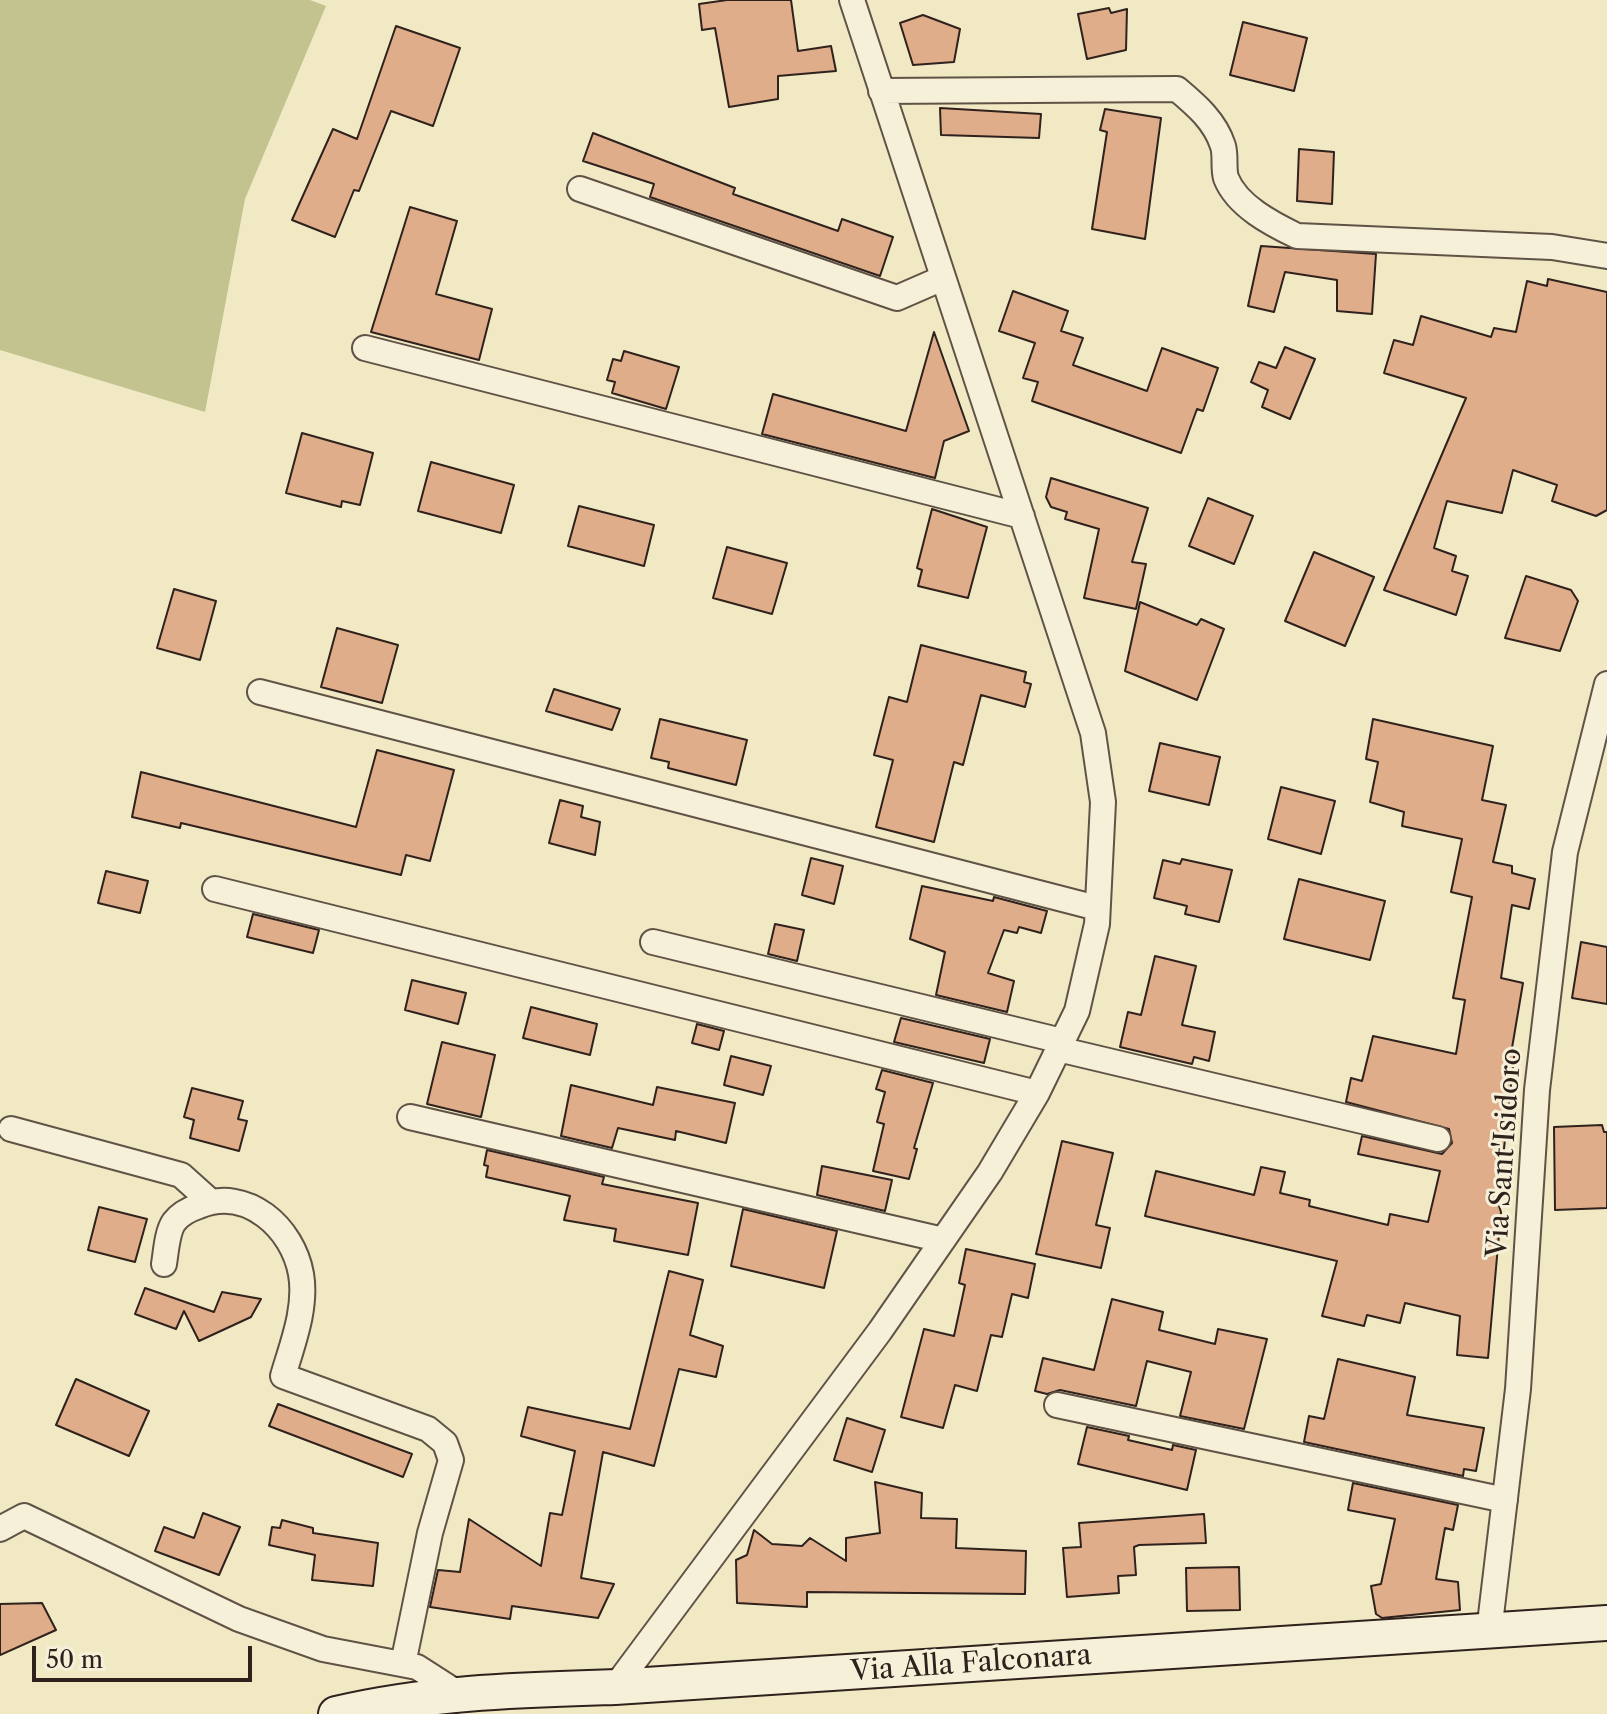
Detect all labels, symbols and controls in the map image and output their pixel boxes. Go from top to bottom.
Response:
street label: Via Sant'Isidoro [1481,1047,1529,1259]
scale bar [36,1630,256,1680]
street label: Via Alla Falconara [849,1639,1093,1689]
text: 50 m [46,1645,103,1674]

